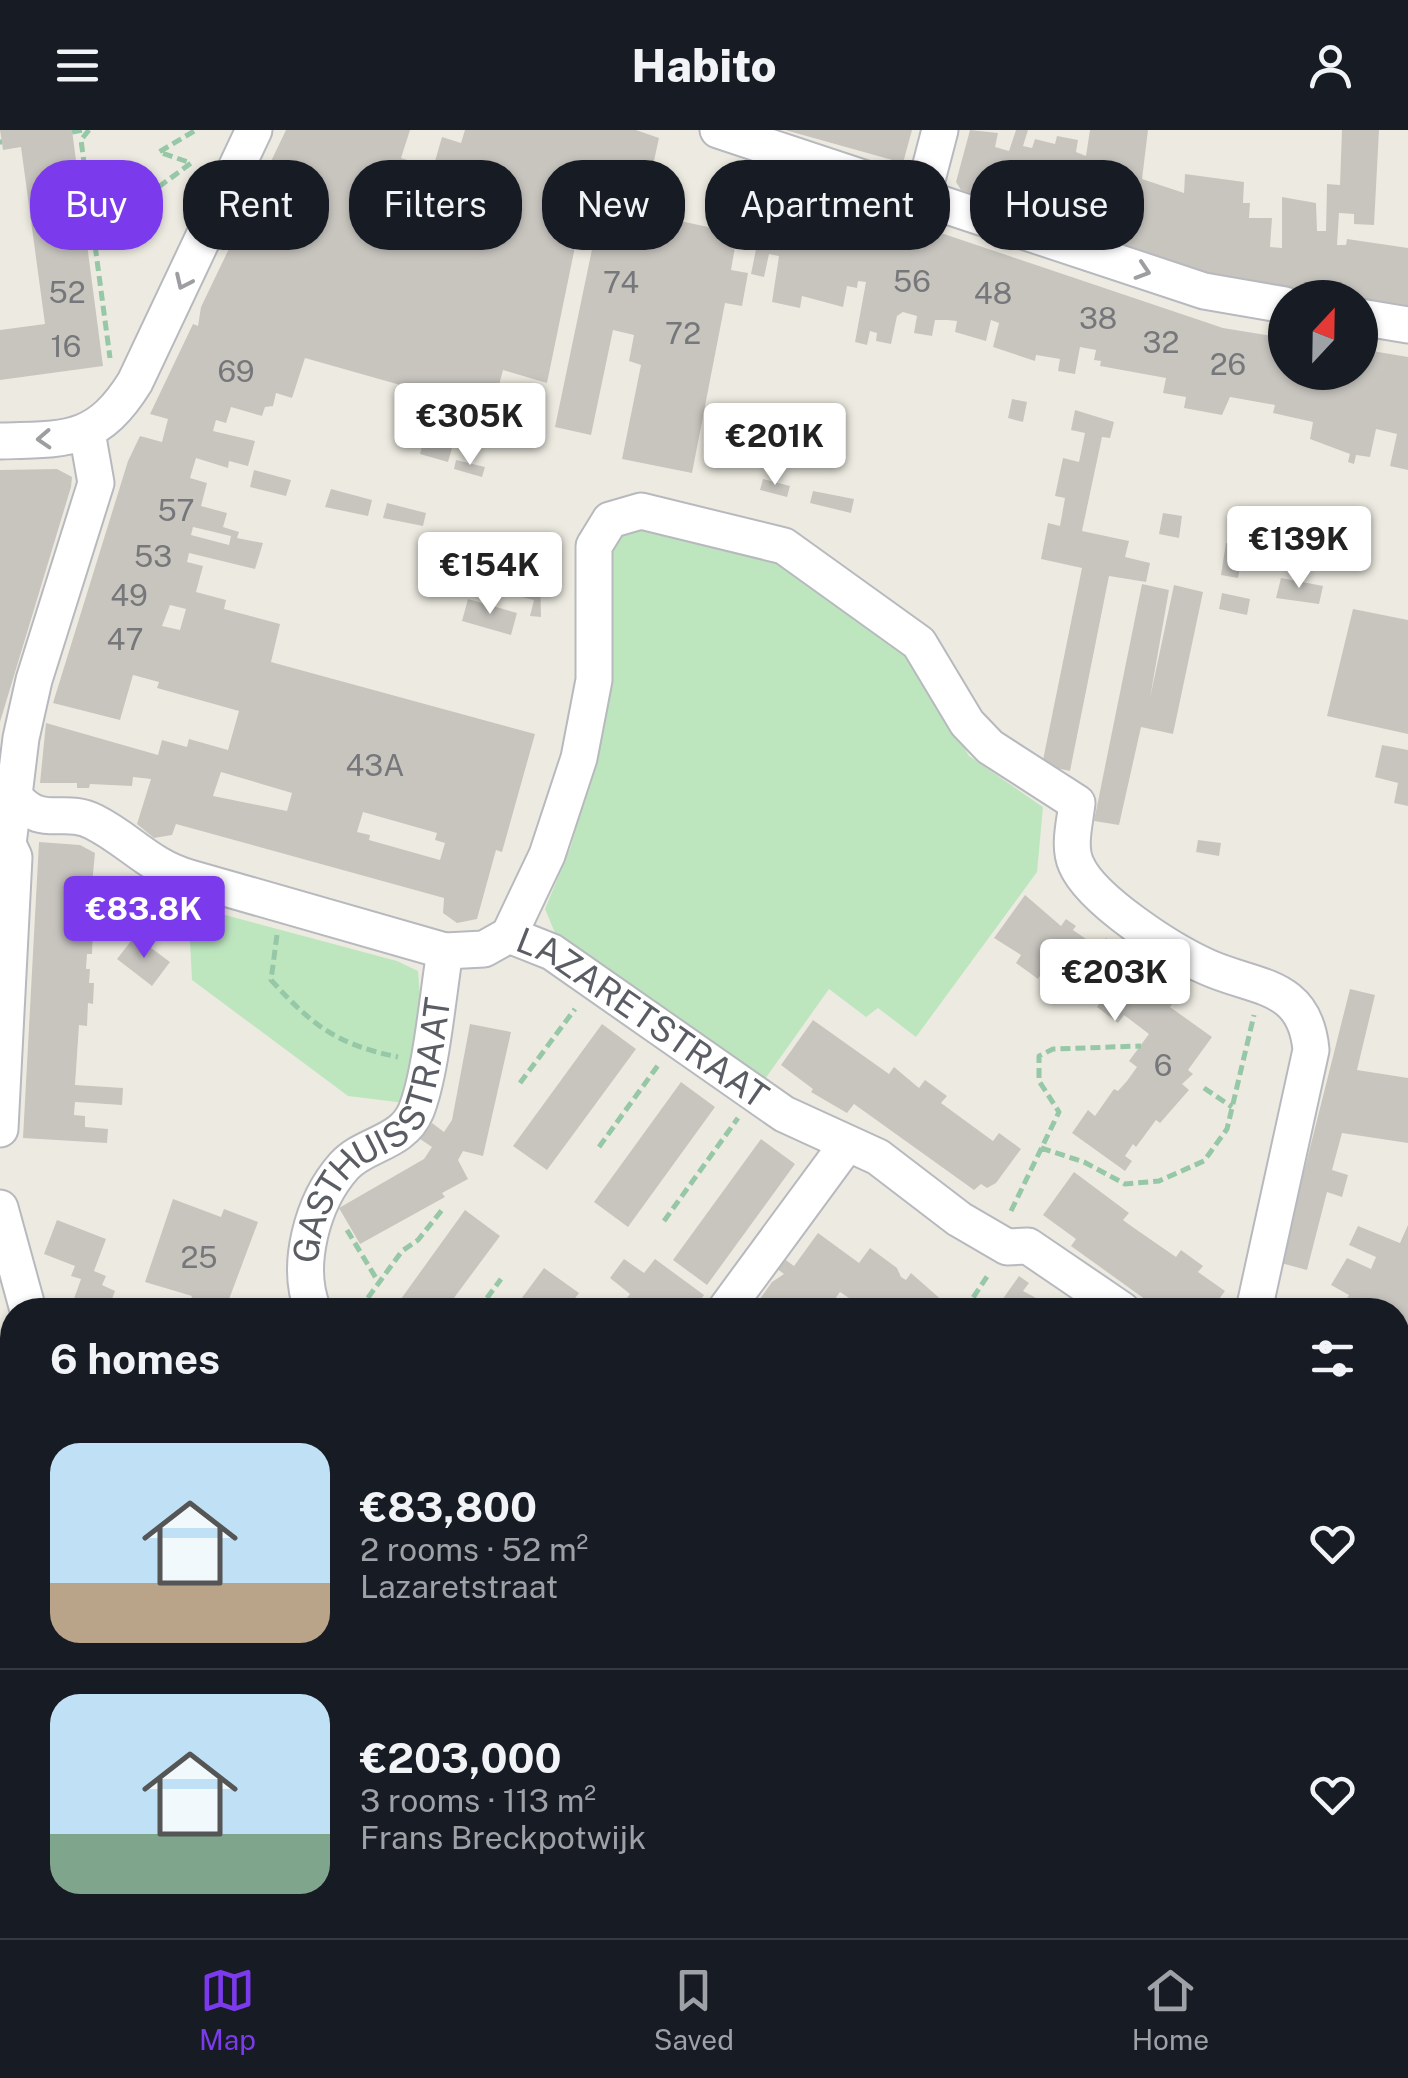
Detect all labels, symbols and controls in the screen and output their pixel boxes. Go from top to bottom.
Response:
icon: menu [50,38,105,93]
icon: person [1303,38,1358,93]
text: Habito [631,39,777,92]
chip: Buy [30,160,163,250]
chip: Rent [183,160,329,250]
chip: Filters [349,160,522,250]
chip: New [542,160,685,250]
chip: Apartment [705,160,950,250]
chip: House [970,160,1144,250]
one-way arrow [1133,260,1150,280]
house number: 56 [893,263,931,299]
house number: 74 [603,264,639,300]
one-way arrow [175,271,195,289]
house number: 52 [48,274,86,310]
house number: 48 [974,275,1012,311]
north arrow [1268,280,1378,390]
map controls [1268,280,1378,390]
house number: 38 [1079,300,1117,336]
house number: 72 [665,315,701,351]
house number: 32 [1143,324,1179,360]
house number: 16 [51,328,81,364]
house number: 26 [1210,346,1246,382]
house number: 69 [217,353,255,389]
pin: €305K [400,383,540,468]
text: €305K [416,397,524,434]
pin: €201K [705,403,845,488]
text: €201K [726,417,824,454]
one-way arrow [36,428,52,449]
house number: 57 [157,492,195,528]
pin: €139K [1229,506,1369,591]
text: €139K [1249,520,1349,557]
pin: €154K [420,532,560,617]
house number: 53 [134,538,172,574]
text: €154K [440,546,540,583]
house number: 49 [110,577,148,613]
house number: 47 [107,621,143,657]
house number: 43A [345,747,405,783]
pin: €83.8K [63,876,225,961]
text: €83.8K [86,890,202,927]
street label: LAZARETSTRAAT [511,919,776,1116]
pin: €203K [1045,939,1185,1024]
text: €203K [1062,953,1168,990]
street label: GASTHUISSTRAAT [284,995,458,1265]
house number: 6 [1154,1047,1172,1083]
house number: 25 [180,1239,218,1275]
icon: filters [1305,1331,1360,1386]
text: 6 homes [50,1334,220,1383]
text: €83,800 [360,1482,537,1531]
icon: home [130,1483,250,1603]
icon: heart [1305,1516,1360,1571]
text: 2 rooms · 52 m² [360,1531,588,1568]
text: Lazaretstraat [360,1568,558,1605]
text: €203,000 [360,1733,561,1782]
icon: home [130,1734,250,1854]
icon: heart [1305,1767,1360,1822]
text: 3 rooms · 113 m² [360,1782,596,1819]
text: Frans Breckpotwijk [360,1819,646,1856]
tab: Map [199,1963,256,2056]
tab: Saved [654,1963,734,2056]
tab: Home [1132,1963,1209,2056]

